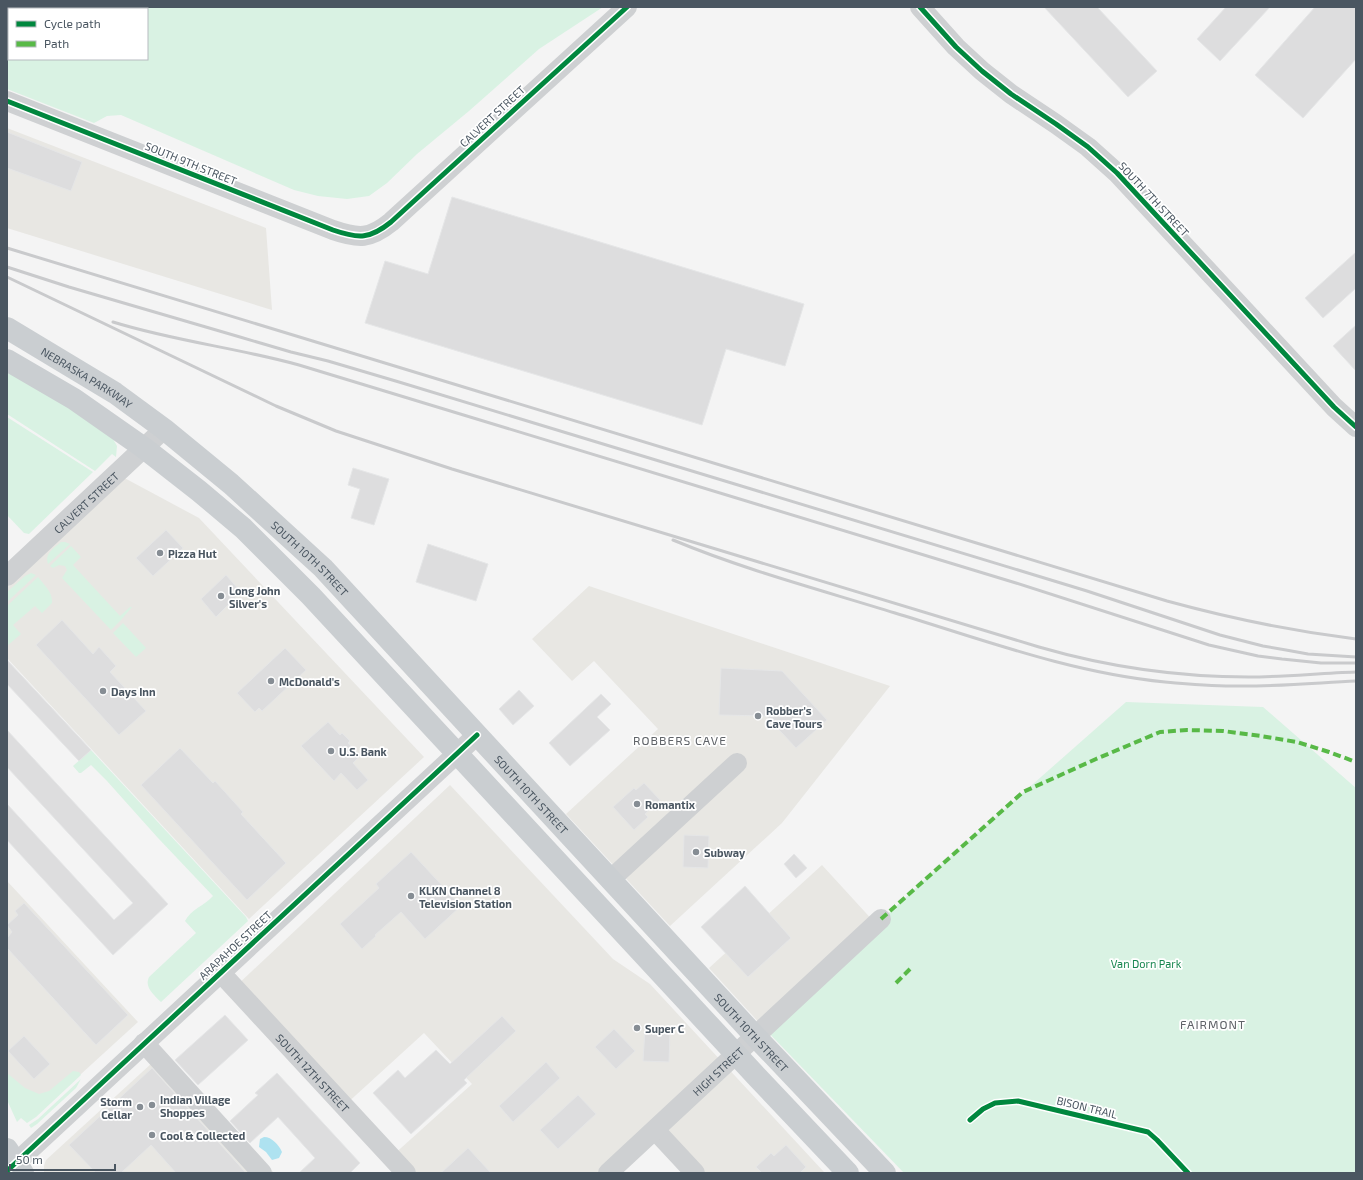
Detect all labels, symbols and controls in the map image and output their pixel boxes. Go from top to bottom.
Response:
legend [8,8,148,60]
text: Cycle path [44,16,101,30]
text: Path [44,36,69,50]
street label: CALVERT STREET [457,82,528,149]
street label: SOUTH 9TH STREET [143,139,239,188]
street label: SOUTH 7TH STREET [1116,159,1192,239]
street label: NEBRASKA PARKWAY [39,344,136,411]
street label: CALVERT STREET [51,468,121,536]
street label: SOUTH 10TH STREET [269,518,352,599]
place label: Pizza Hut [168,547,217,560]
marker: Pizza Hut [155,548,165,558]
place label: Long John Silver's [229,584,280,610]
marker: Long John Silver's [216,591,226,601]
place label: McDonald's [279,675,340,688]
marker: McDonald's [266,676,276,686]
place label: Days Inn [111,685,156,699]
marker: Days Inn [98,686,108,696]
place label: Robber's Cave Tours [766,704,822,730]
marker: Robber's Cave Tours [753,711,763,721]
district label: ROBBERS CAVE [633,733,727,747]
place label: U.S. Bank [339,745,388,758]
marker: U.S. Bank [326,746,336,756]
street label: SOUTH 10TH STREET [492,752,572,837]
place label: Romantix [645,798,696,811]
marker: Romantix [632,799,642,809]
place label: Subway [704,846,746,860]
marker: Subway [691,847,701,857]
place label: KLKN Channel 8 Television Station [419,884,512,910]
marker: KLKN Channel 8 Television Station [406,891,416,901]
street label: ARAPAHOE STREET [196,908,275,982]
park label: Van Dorn Park [1111,957,1182,970]
street label: SOUTH 10TH STREET [712,990,792,1074]
district label: FAIRMONT [1180,1017,1246,1031]
place label: Super C [645,1022,685,1035]
marker: Super C [632,1023,642,1033]
street label: SOUTH 12TH STREET [274,1031,353,1115]
street label: HIGH STREET [690,1043,747,1098]
place label: Indian Village Shoppes [160,1093,231,1119]
street label: BISON TRAIL [1055,1093,1119,1121]
place label: Storm Cellar [100,1095,132,1121]
marker: Indian Village Shoppes [147,1100,157,1110]
marker: Storm Cellar [135,1102,145,1112]
place label: Cool & Collected [160,1129,245,1142]
marker: Cool & Collected [147,1130,157,1140]
scale bar [10,1146,115,1172]
text: 50 m [16,1152,43,1166]

